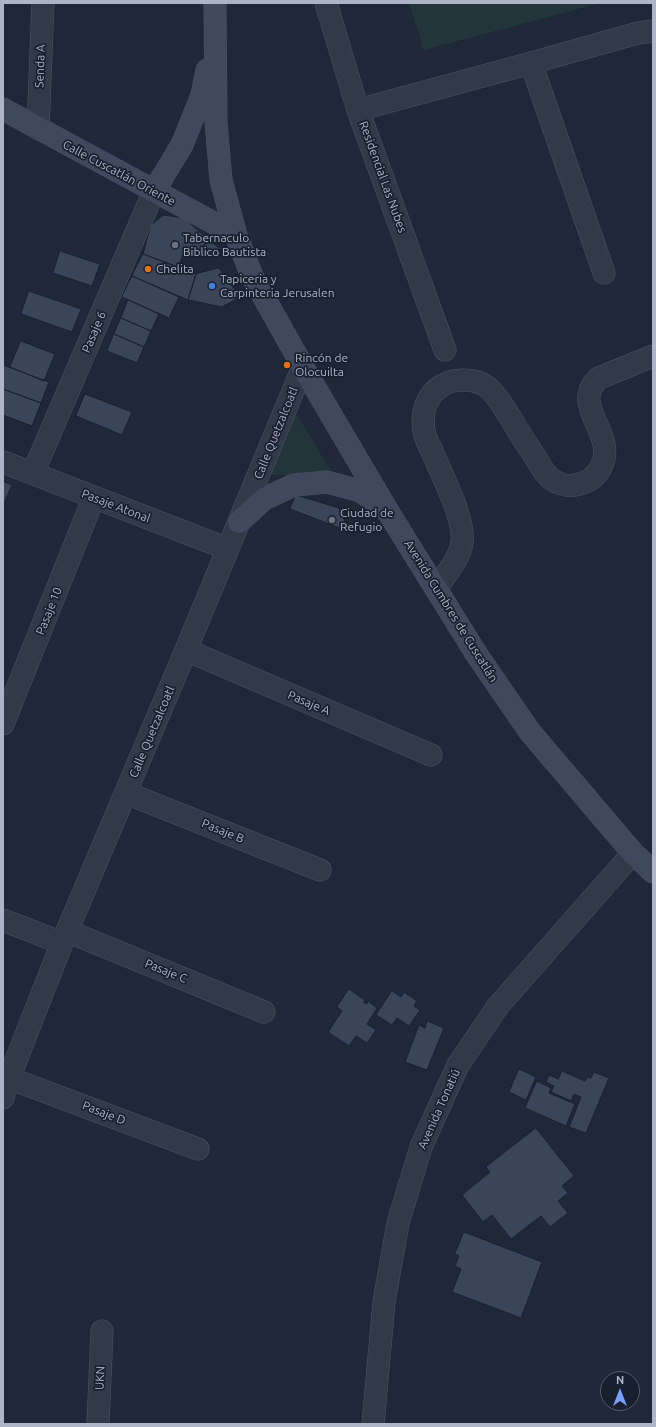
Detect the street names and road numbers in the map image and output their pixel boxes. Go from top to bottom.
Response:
street label: Senda A [32,44,48,88]
street label: Residencial Las Nubes [356,119,410,235]
street label: Calle Cuscatlán Oriente [60,137,178,209]
street label: Pasaje 6 [79,309,109,355]
street label: Calle Quetzalcoatl [251,385,301,481]
street label: Pasaje Atonal [80,486,152,526]
street label: Avenida Cumbres de Cuscatlán [401,537,501,685]
street label: Pasaje 10 [33,585,65,637]
street label: Calle Quetzalcoatl [126,684,178,780]
street label: Pasaje A [286,688,332,718]
street label: Pasaje B [200,816,246,846]
street label: Pasaje C [143,956,189,986]
street label: Avenida Tonatiú [415,1067,463,1151]
street label: Pasaje D [80,1098,128,1128]
street label: UKN [92,1366,108,1390]

